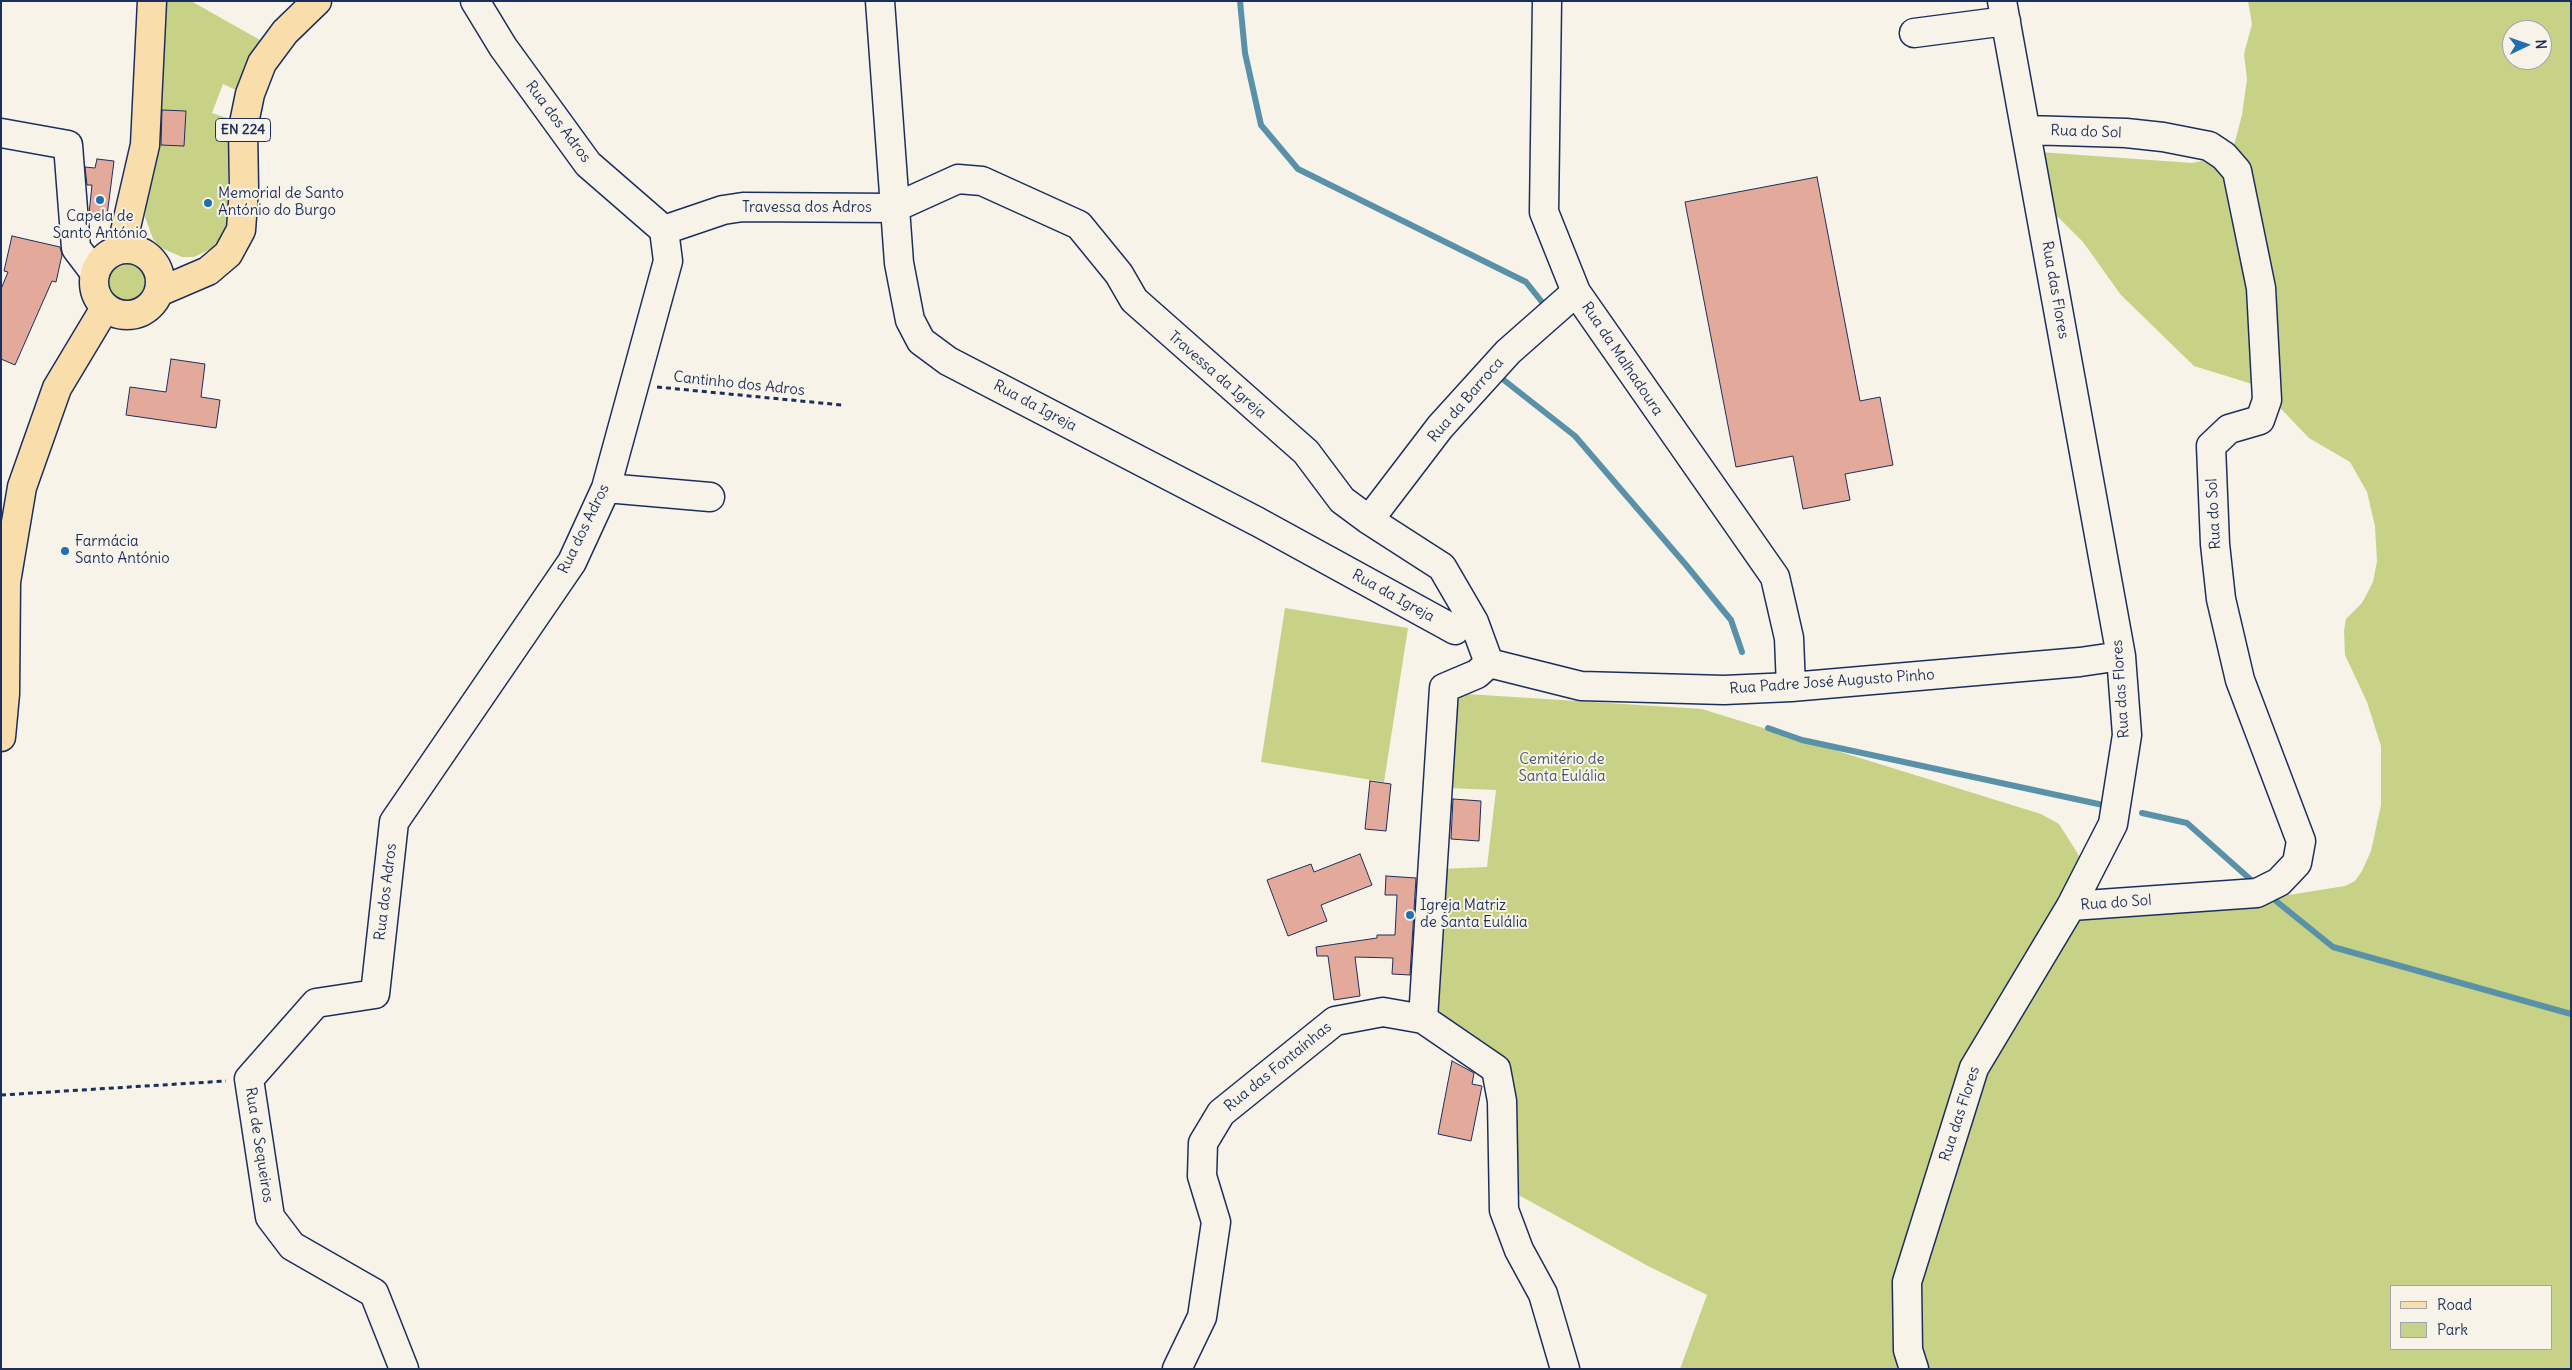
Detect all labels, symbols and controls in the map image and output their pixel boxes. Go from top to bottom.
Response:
north arrow [2502,20,2552,70]
text: N [2532,39,2550,50]
street label: Rua dos Adros [521,78,595,166]
road number: EN 224 [216,118,270,142]
street label: Rua do Sol [2050,122,2122,142]
place label: Memorial de Santo António do Burgo [218,185,344,220]
marker: Capela de Santo António [94,194,106,206]
marker: Memorial de Santo António do Burgo [202,197,214,209]
street label: Travessa dos Adros [742,199,872,217]
place label: Capela de Santo António [53,208,147,243]
street label: Rua das Flores [2038,240,2072,340]
street label: Rua da Malhadoura [1577,299,1667,419]
street label: Travessa da Igreja [1164,328,1270,422]
street label: Rua da Barroca [1424,354,1508,446]
street label: Cantinho dos Adros [672,368,806,400]
street label: Rua da Igreja [990,377,1080,435]
street label: Rua do Sol [2203,478,2225,550]
street label: Rua dos Adros [555,481,613,577]
place label: Farmácia Santo António [75,533,170,568]
marker: Farmácia Santo António [59,545,71,557]
street label: Rua da Igreja [1349,566,1437,626]
street label: Rua das Flores [2109,639,2133,739]
street label: Rua Padre José Augusto Pinho [1729,666,1935,698]
park label: Cemitério de Santa Eulália [1518,751,1606,786]
street label: Rua dos Adros [371,842,401,942]
street label: Rua do Sol [2080,892,2152,914]
place label: Igreja Matriz de Santa Eulália [1420,897,1528,932]
marker: Igreja Matriz de Santa Eulália [1404,909,1416,921]
street label: Rua das Fontaínhas [1221,1018,1335,1116]
street label: Rua das Flores [1936,1064,1984,1164]
street label: Rua de Sequeiros [241,1086,277,1204]
legend [2390,1285,2552,1350]
text: Road [2437,1295,2472,1314]
text: Park [2437,1320,2468,1339]

